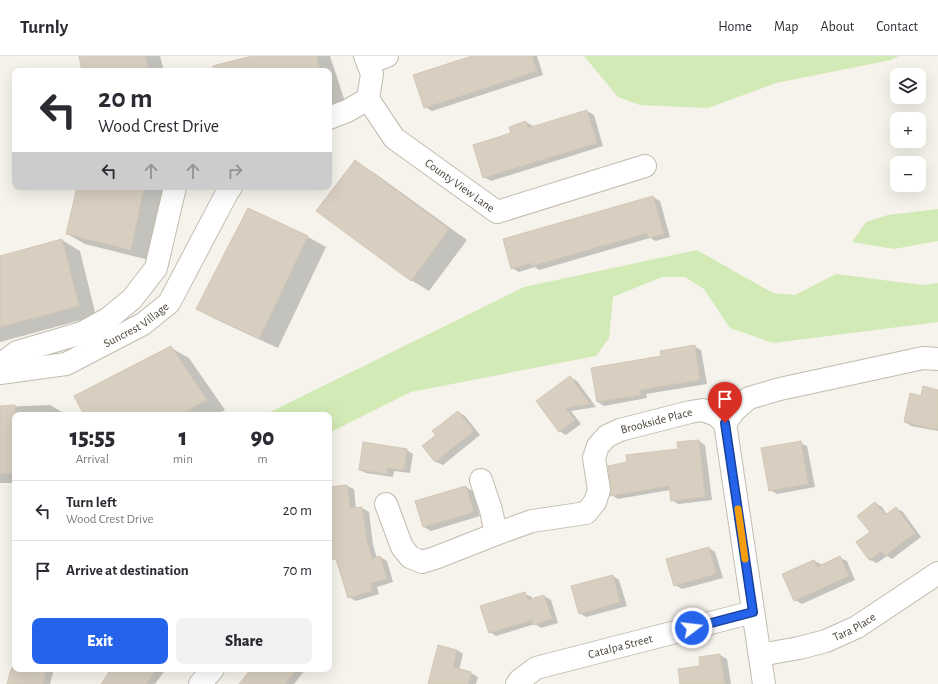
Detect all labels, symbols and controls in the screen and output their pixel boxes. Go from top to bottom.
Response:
text: Turnly [20,18,68,37]
text: Home [718,20,752,34]
text: Map [774,20,798,34]
text: About [820,20,854,34]
text: Contact [876,20,918,34]
map controls [890,68,926,192]
button: layers [890,68,926,104]
icon: left [32,84,84,136]
text: 20 m [98,85,153,113]
button: + [890,112,926,148]
text: Wood Crest Drive [98,118,219,136]
street label: County View Lane [423,156,497,214]
button: − [890,156,926,192]
icon: left [98,160,120,182]
icon: ahead [140,160,162,182]
icon: ahead [182,160,204,182]
icon: right [224,160,246,182]
street label: Suncrest Village [101,300,171,349]
pin [708,382,742,423]
icon: arrive [714,388,736,410]
street label: Brookside Place [619,406,694,436]
text: 15:55 [69,426,115,450]
text: 1 [178,426,187,450]
text: 90 [250,426,275,450]
text: Arrival [76,453,109,466]
text: min [173,453,193,466]
text: m [257,453,268,466]
text: Turn left [66,495,117,510]
icon: left [32,500,54,522]
text: 20 m [283,503,312,518]
text: Wood Crest Drive [66,513,154,526]
icon: arrive [32,560,54,582]
text: Arrive at destination [66,563,189,578]
text: 70 m [283,563,312,578]
position arrow [671,607,713,649]
street label: Tara Place [831,610,878,643]
button: Exit [32,618,168,664]
button: Share [176,618,312,664]
street label: Catalpa Street [587,632,654,660]

